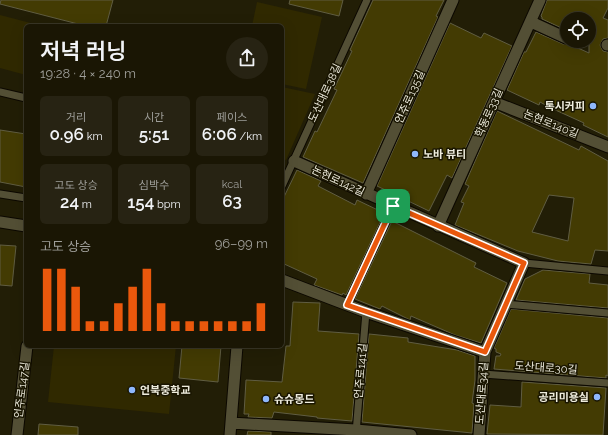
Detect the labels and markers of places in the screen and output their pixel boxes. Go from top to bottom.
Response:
place label: 톡시커피 [545,100,585,113]
marker: 톡시커피 [588,101,598,111]
place label: 노바 뷰티 [423,148,466,161]
marker: 노바 뷰티 [410,149,420,159]
pin [376,189,410,223]
place label: 언북중학교 [140,384,191,397]
marker: 언북중학교 [127,385,137,395]
place label: 공리미용실 [538,391,589,404]
marker: 공리미용실 [592,392,602,402]
place label: 슈슈몽드 [274,393,314,406]
marker: 슈슈몽드 [261,394,271,404]

